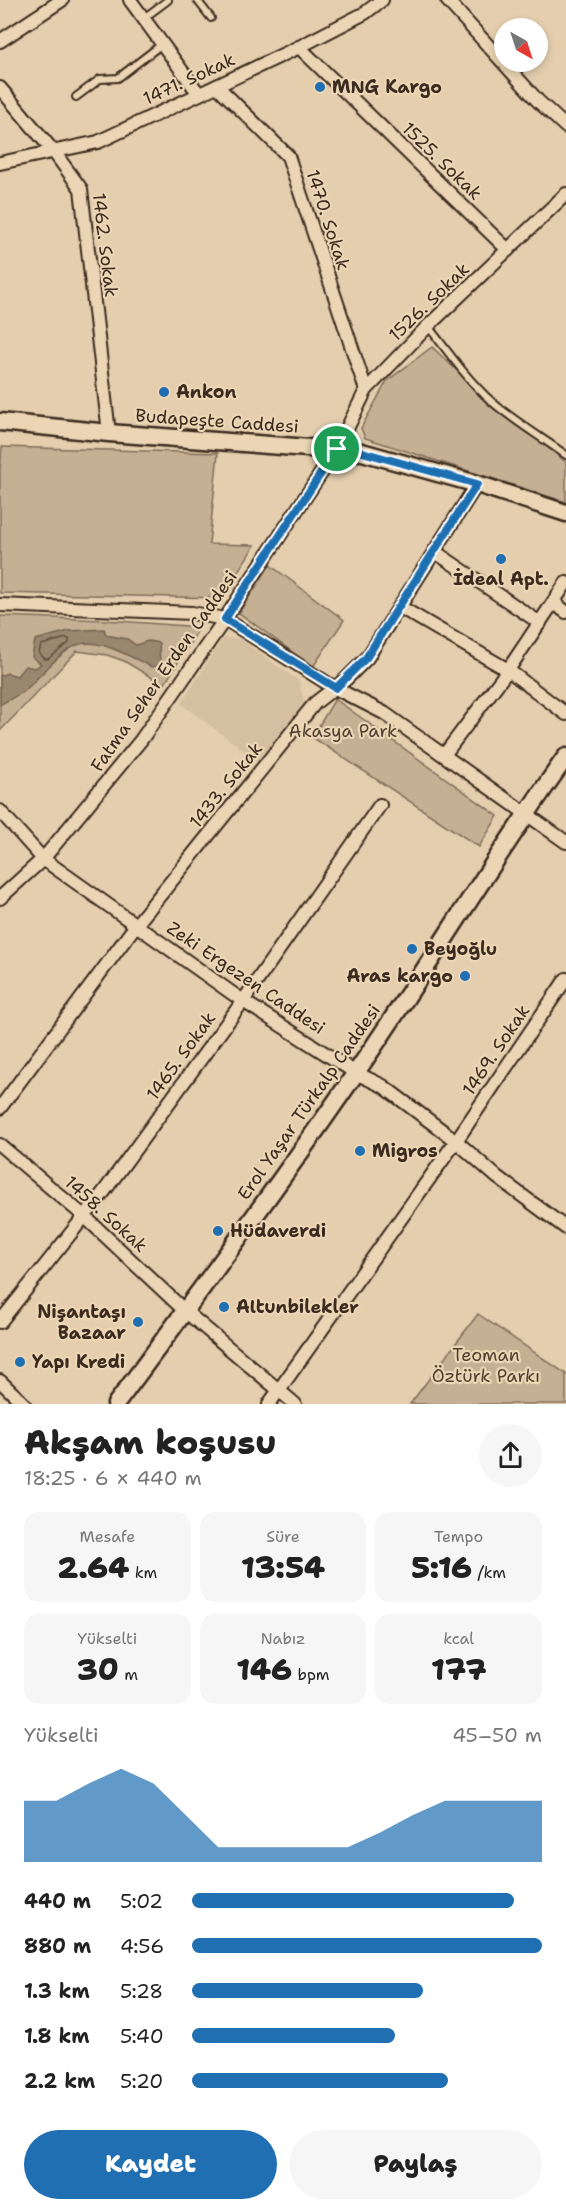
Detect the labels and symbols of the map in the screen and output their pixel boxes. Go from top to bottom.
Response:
north arrow [494,18,548,72]
street label: 1471. Sokak [139,47,239,111]
place label: MNG Kargo [332,75,442,99]
marker: MNG Kargo [313,80,327,94]
street label: 1525. Sokak [397,117,487,205]
street label: 1470. Sokak [301,167,355,273]
street label: 1462. Sokak [87,192,123,298]
street label: 1526. Sokak [383,257,475,347]
place label: Ankon [176,380,237,404]
marker: Ankon [157,385,171,399]
street label: Budapeşte Caddesi [135,403,299,439]
pin [311,423,362,474]
marker: İdeal Apt. [494,552,508,566]
street label: Fatma Seher Erden Caddesi [85,566,243,776]
place label: İdeal Apt. [453,567,549,591]
park label: Akasya Park [289,719,397,743]
street label: 1433. Sokak [184,737,268,833]
street label: Zeki Ergezen Caddesi [162,916,330,1040]
place label: Beyoğlu [424,937,497,961]
marker: Beyoğlu [405,942,419,956]
place label: Aras kargo [347,964,453,988]
marker: Aras kargo [458,969,472,983]
street label: Erol Yaşar Türkalp Caddesi [232,999,386,1205]
street label: 1469. Sokak [457,1000,535,1100]
street label: 1465. Sokak [141,1007,221,1105]
place label: Migros [372,1139,438,1163]
marker: Migros [353,1144,367,1158]
street label: 1458. Sokak [59,1170,153,1258]
place label: Hüdaverdi [230,1219,326,1243]
marker: Hüdaverdi [211,1224,225,1238]
place label: Altunbilekler [236,1295,359,1319]
place label: Nişantaşı Bazaar [37,1300,126,1345]
marker: Altunbilekler [217,1300,231,1314]
marker: Nişantaşı Bazaar [131,1315,145,1329]
park label: Teoman Öztürk Parkı [432,1343,540,1388]
place label: Yapı Kredi [32,1350,125,1374]
marker: Yapı Kredi [13,1355,27,1369]

